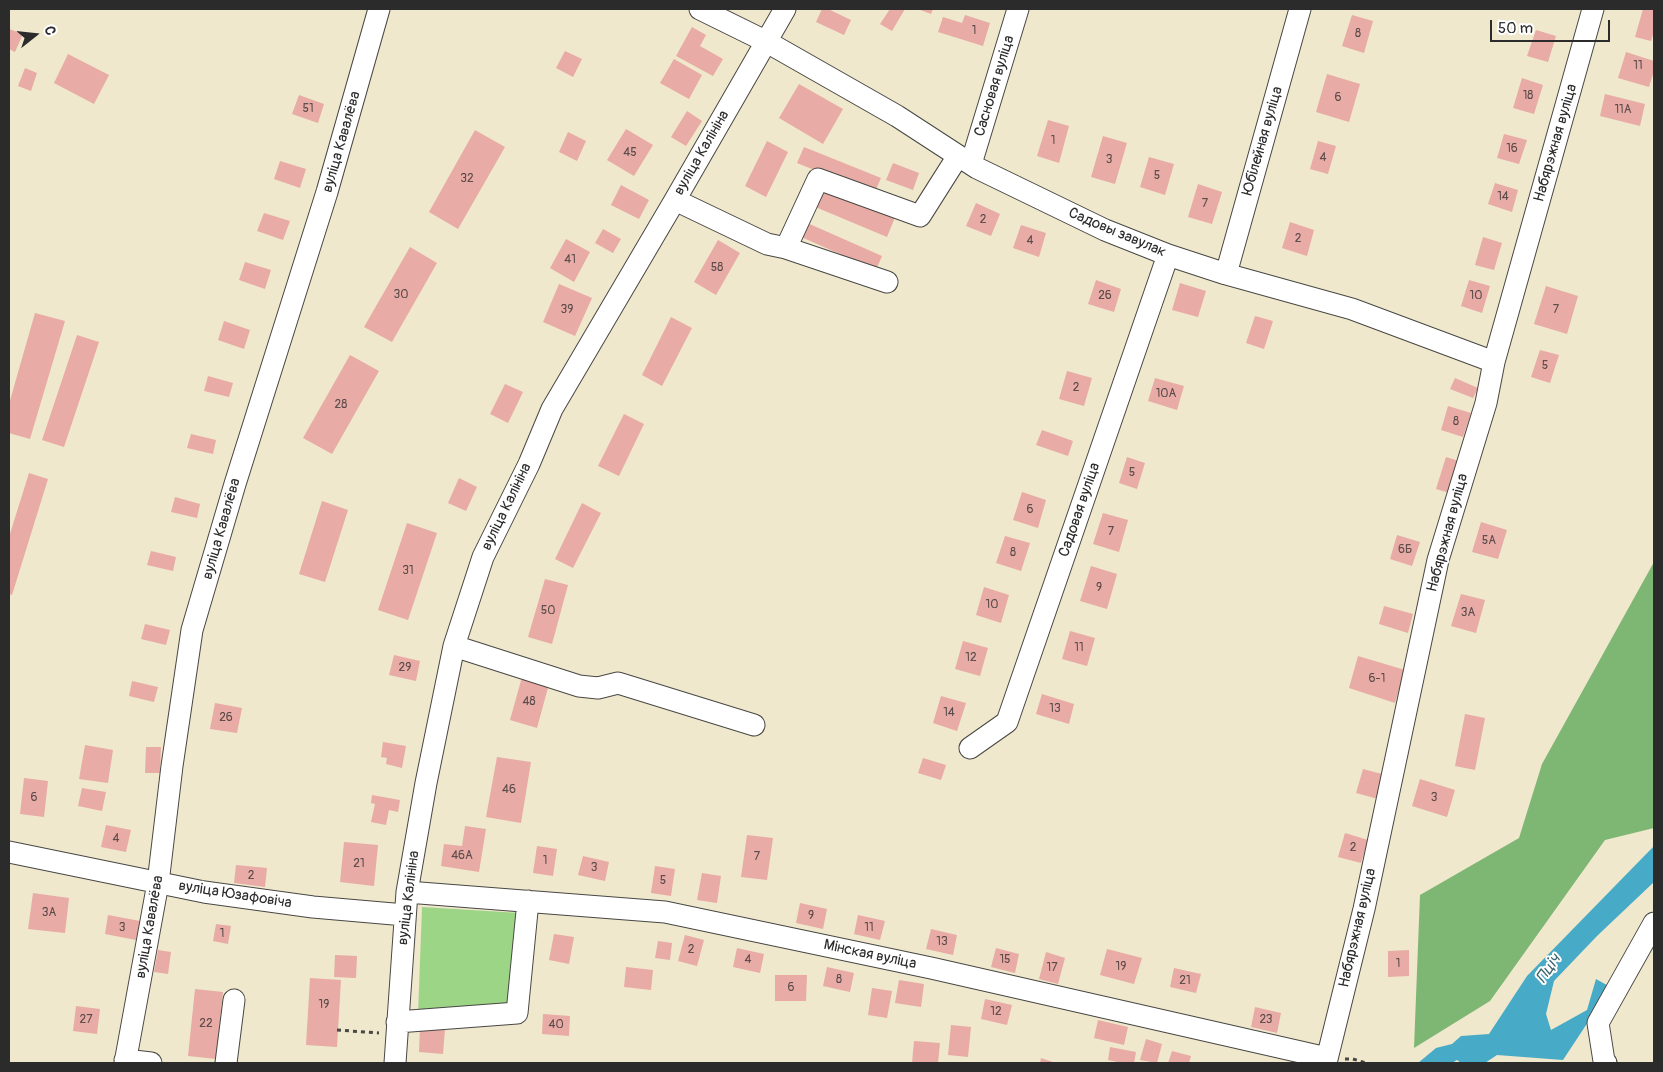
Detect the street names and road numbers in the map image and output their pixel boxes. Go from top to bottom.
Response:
street label: Сасновая вуліца [971,33,1019,139]
street label: Набярэжная вуліца [1531,82,1581,204]
street label: Юбілейная вуліца [1239,85,1287,197]
street label: вуліца Кавалёва [319,89,365,195]
street label: вуліца Калініна [671,107,733,199]
street label: Садовы завулак [1066,204,1168,262]
street label: вуліца Калініна [478,460,536,554]
street label: Садовая вуліца [1055,460,1105,560]
street label: Набярэжная вуліца [1424,472,1472,594]
street label: вуліца Кавалёва [199,476,245,582]
street label: вуліца Калініна [394,850,424,946]
street label: Набярэжная вуліца [1336,867,1380,989]
street label: вуліца Кавалёва [132,874,168,980]
street label: вуліца Юзафовіча [177,877,293,913]
street label: Мінская вуліца [822,936,918,974]

